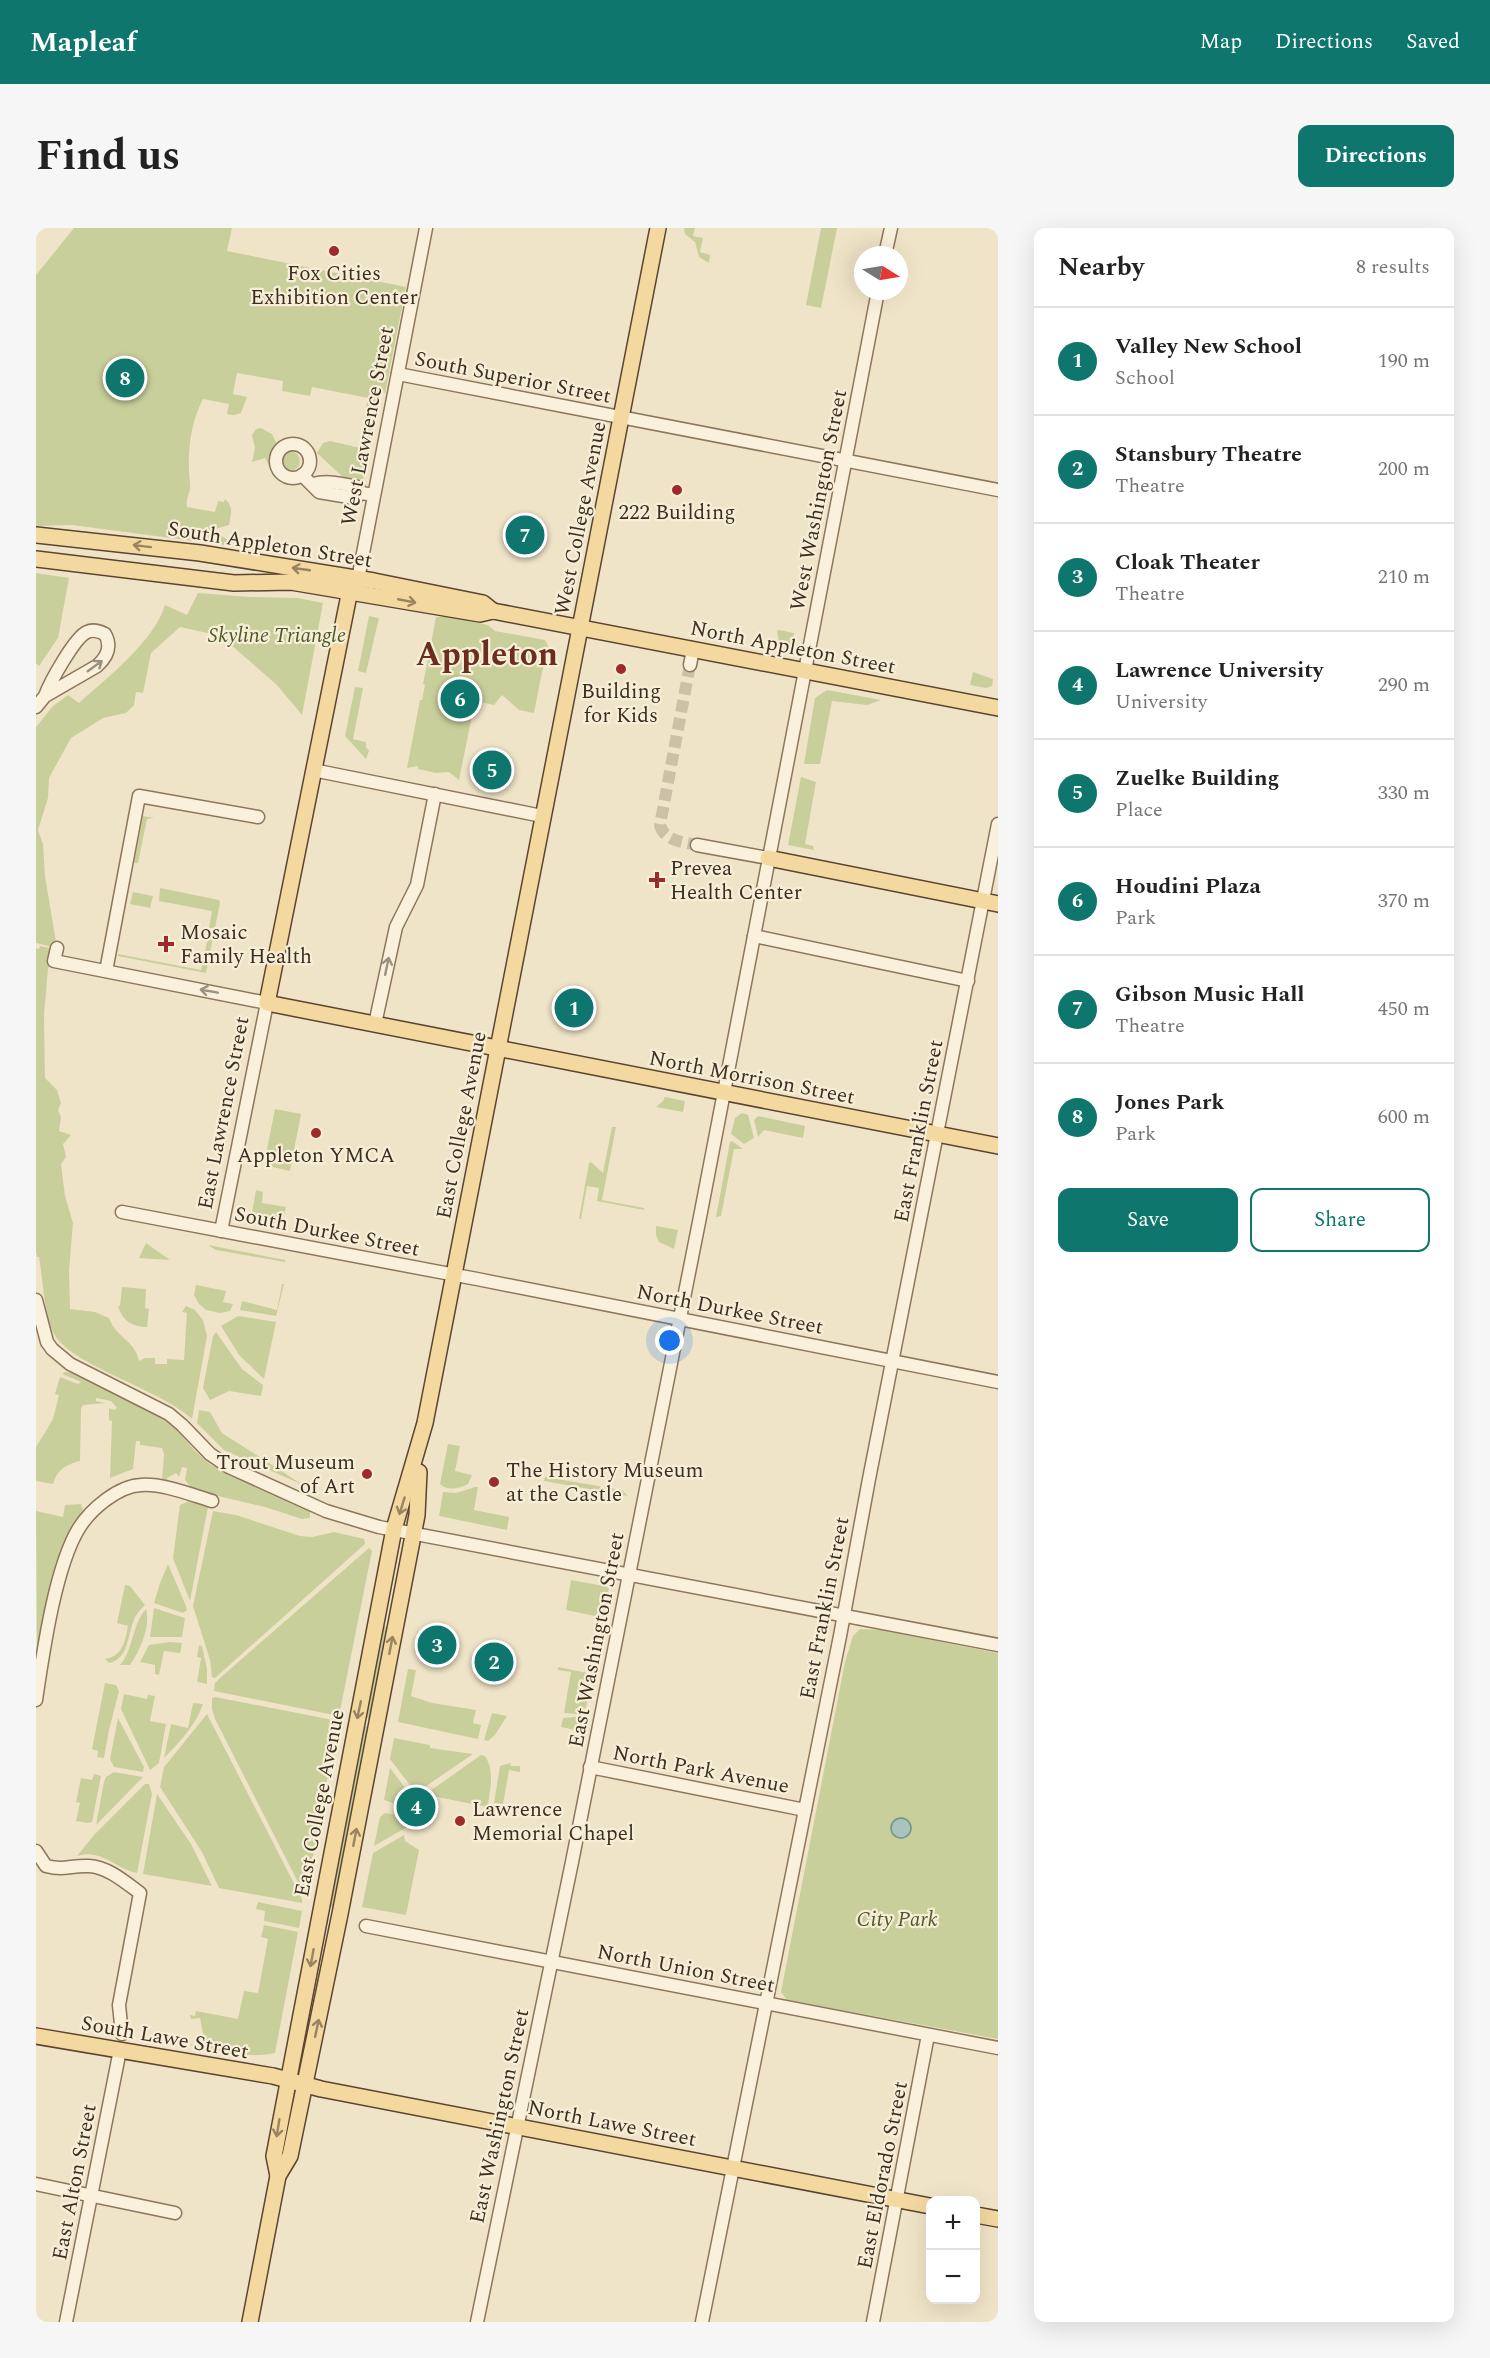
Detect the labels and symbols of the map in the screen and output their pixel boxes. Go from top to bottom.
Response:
marker: Fox Cities Exhibition Center [327,244,341,258]
north arrow [854,246,908,300]
place label: Fox Cities Exhibition Center [250,258,418,314]
street label: West Lawrence Street [333,324,403,529]
street label: South Superior Street [412,343,614,413]
pin: 8 [106,356,145,400]
street label: West Washington Street [782,387,856,614]
street label: West College Avenue [546,418,615,618]
marker: 222 Building [670,483,684,497]
place label: 222 Building [619,497,736,529]
pin: 7 [506,512,544,558]
street label: South Appleton Street [165,513,375,577]
one-way arrow [133,540,153,551]
one-way arrow [291,564,311,575]
one-way arrow [397,596,417,607]
street label: North Appleton Street [687,612,898,684]
park label: Skyline Triangle [208,620,346,652]
district label: Appleton [416,630,558,680]
one-way arrow [87,660,103,672]
marker: Building for Kids [614,662,628,676]
pin: 6 [440,676,480,722]
place label: Building for Kids [581,676,661,732]
pin: 5 [472,748,512,792]
place label: Prevea Health Center [670,853,802,909]
marker: Prevea Health Center [648,871,666,889]
place label: Mosaic Family Health [180,917,312,973]
marker: Mosaic Family Health [157,935,175,953]
one-way arrow [382,957,393,977]
one-way arrow [200,985,220,996]
pin: 1 [554,986,594,1030]
street label: East Lawrence Street [190,1014,258,1213]
street label: East College Avenue [428,1029,496,1222]
street label: East Franklin Street [886,1037,952,1225]
street label: North Morrison Street [646,1042,857,1114]
marker: Appleton YMCA [309,1126,323,1140]
place label: Appleton YMCA [237,1140,395,1172]
street label: South Durkee Street [231,1198,422,1266]
street label: North Durkee Street [634,1276,826,1344]
your location [655,1326,684,1355]
place label: Trout Museum of Art [216,1447,355,1503]
place label: The History Museum at the Castle [506,1455,704,1511]
marker: Trout Museum of Art [360,1467,374,1481]
marker: The History Museum at the Castle [487,1475,501,1489]
one-way arrow [396,1496,407,1515]
street label: East Franklin Street [792,1514,858,1702]
street label: East Washington Street [560,1530,634,1751]
pin: 3 [418,1622,456,1668]
one-way arrow [386,1636,397,1655]
pin: 2 [474,1640,514,1684]
one-way arrow [353,1700,364,1720]
street label: East College Avenue [286,1707,354,1900]
street label: North Park Avenue [610,1737,792,1803]
pin: 4 [396,1784,436,1830]
place label: Lawrence Memorial Chapel [472,1794,634,1850]
marker: Lawrence Memorial Chapel [453,1814,467,1828]
one-way arrow [350,1827,361,1847]
park label: City Park [857,1904,938,1936]
street label: North Union Street [594,1936,777,2002]
one-way arrow [306,1948,317,1968]
street label: East Washington Street [462,2006,538,2226]
street label: South Lawe Street [79,2008,251,2068]
one-way arrow [312,2019,323,2038]
street label: East Eldorado Street [849,2079,917,2272]
street label: North Lawe Street [525,2092,699,2156]
street label: East Alton Street [44,2101,106,2263]
one-way arrow [273,2117,284,2137]

